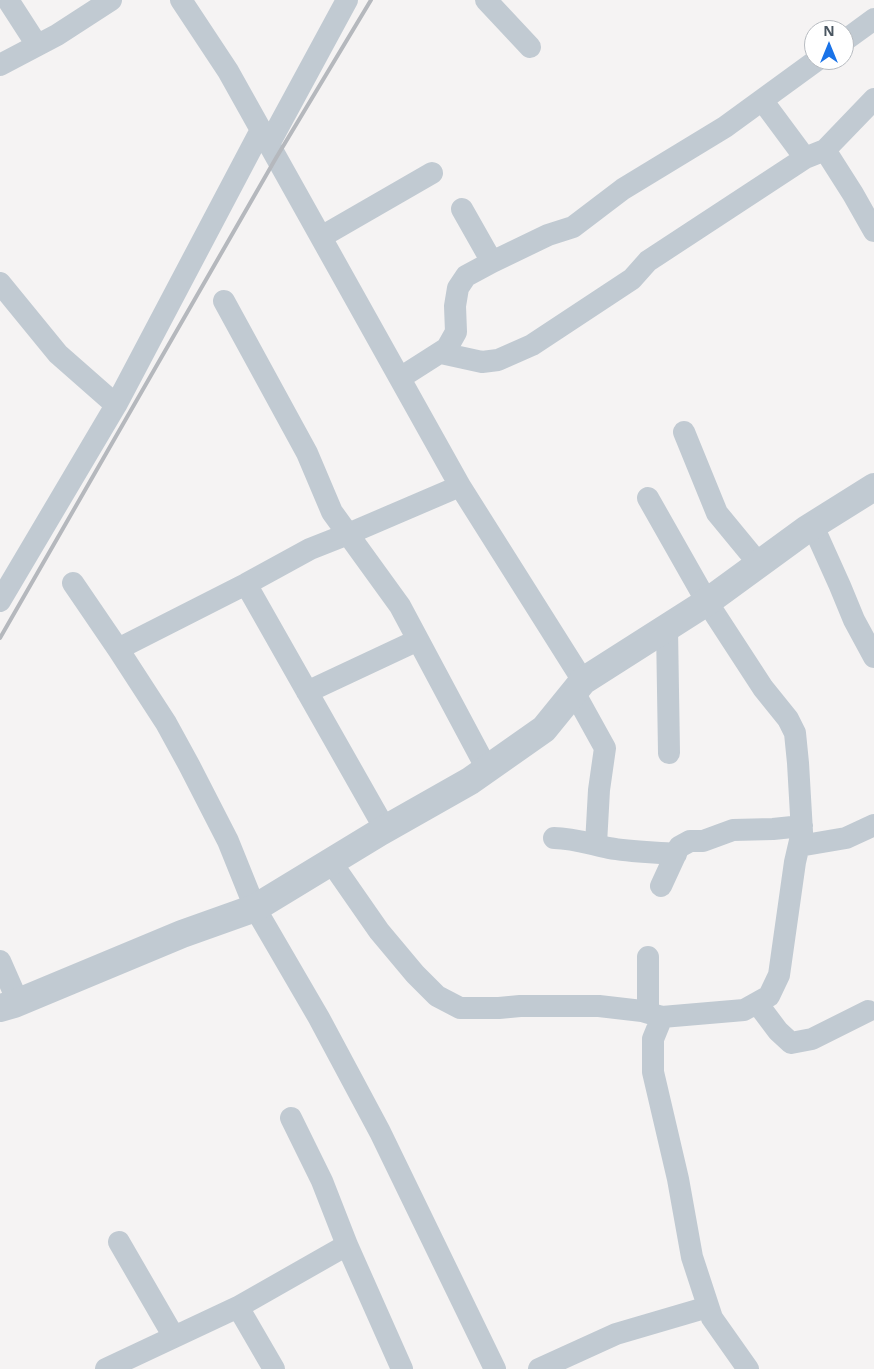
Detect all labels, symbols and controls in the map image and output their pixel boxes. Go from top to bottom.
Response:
north arrow [804,20,854,70]
text: N [823,21,835,40]

